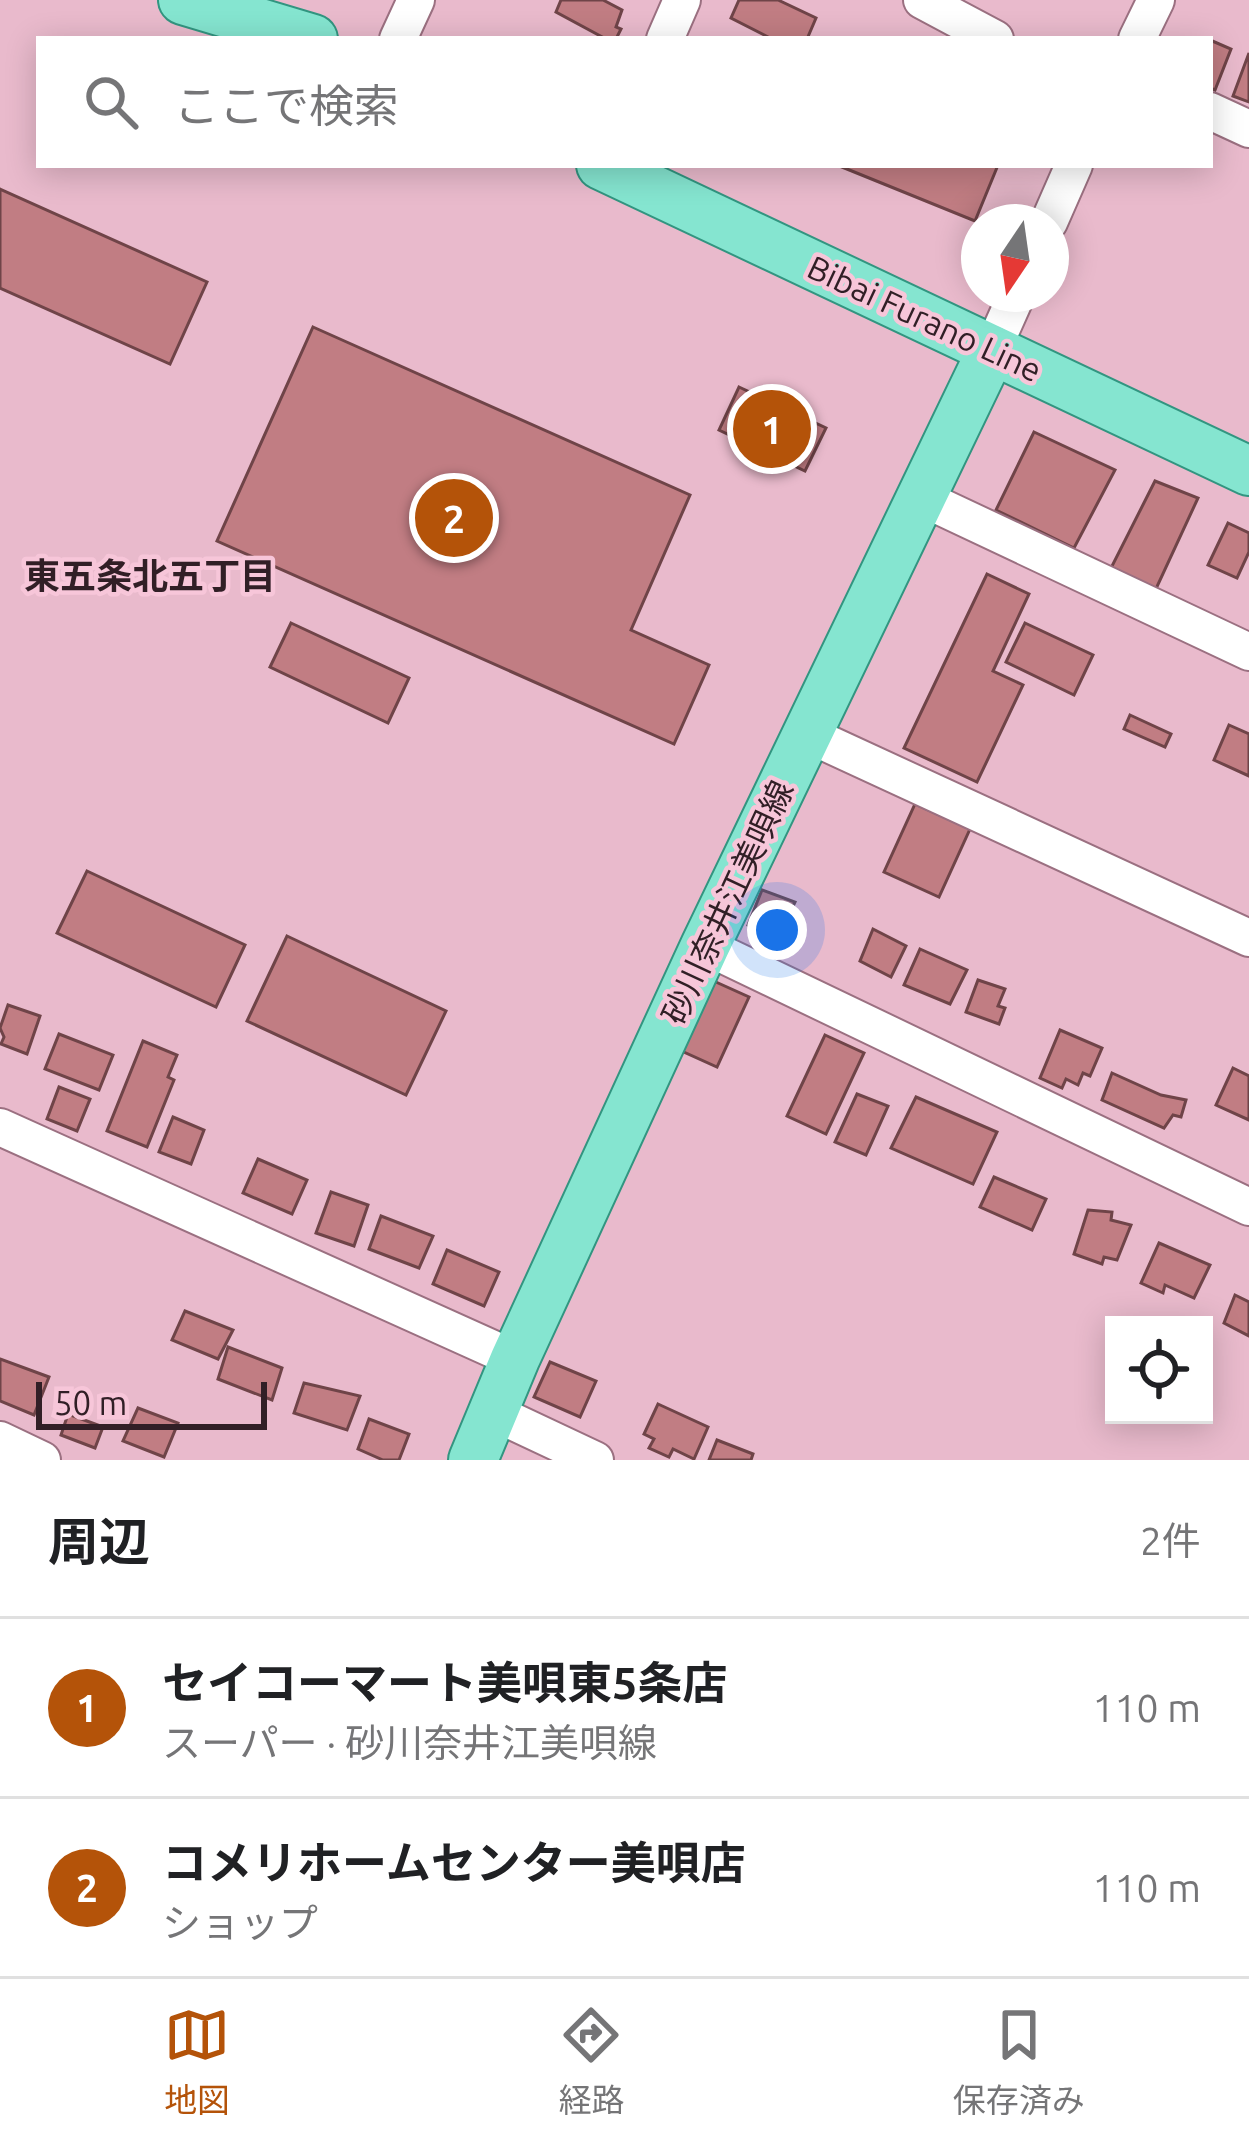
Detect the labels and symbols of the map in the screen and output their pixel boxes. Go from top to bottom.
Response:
north arrow [961,204,1069,312]
street label: Bibai Furano Line [802,248,1048,388]
pin: 1 [733,384,811,474]
pin: 2 [415,473,493,563]
district label: 東五条北五丁目 [24,555,276,596]
street label: 砂川奈井江美唄線 [654,775,800,1029]
your location [747,900,807,960]
scale bar [36,1376,267,1429]

